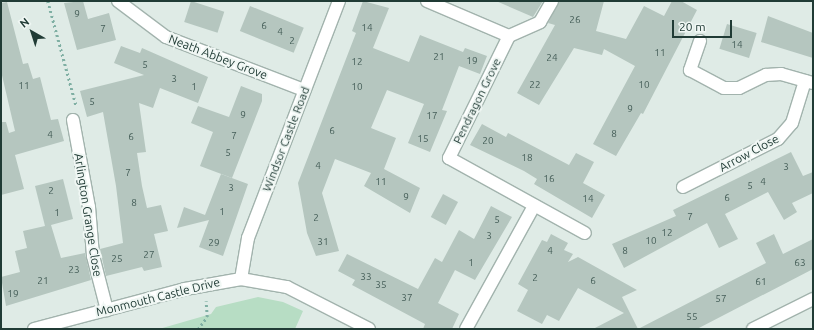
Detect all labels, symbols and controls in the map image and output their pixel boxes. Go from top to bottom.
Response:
house number: 9 [74,8,80,20]
north arrow [12,12,52,52]
scale bar [674,12,734,38]
house number: 26 [569,14,581,26]
text: N [17,15,31,30]
house number: 6 [261,20,267,32]
text: 20 m [679,20,706,33]
house number: 14 [361,22,373,34]
house number: 7 [100,23,106,35]
house number: 4 [277,26,283,38]
street label: Neath Abbey Grove [167,32,269,82]
house number: 2 [289,35,295,47]
house number: 14 [731,39,743,51]
house number: 11 [654,47,666,59]
house number: 21 [433,51,445,63]
house number: 24 [546,52,558,64]
house number: 19 [466,55,478,67]
house number: 12 [351,56,363,68]
street label: Pendragon Grove [450,56,504,146]
house number: 5 [142,59,148,71]
house number: 3 [171,73,177,85]
house number: 22 [529,79,541,91]
house number: 10 [638,79,650,91]
house number: 11 [18,80,30,92]
house number: 1 [191,81,197,93]
house number: 10 [351,81,363,93]
street label: Windsor Castle Road [259,84,313,194]
house number: 5 [89,96,95,108]
house number: 9 [627,103,633,115]
house number: 9 [240,109,246,121]
house number: 17 [426,110,438,122]
house number: 6 [329,125,335,137]
house number: 8 [611,128,617,140]
house number: 4 [47,129,53,141]
house number: 7 [231,130,237,142]
house number: 6 [128,131,134,143]
street label: Arrow Close [717,131,781,175]
house number: 15 [417,133,429,145]
house number: 20 [482,135,494,147]
house number: 5 [225,147,231,159]
street label: Arlington Grange Close [71,152,105,278]
house number: 18 [521,152,533,164]
house number: 4 [315,160,321,172]
house number: 3 [783,161,789,173]
house number: 7 [125,167,131,179]
house number: 16 [543,173,555,185]
house number: 11 [375,176,387,188]
house number: 4 [760,176,766,188]
house number: 5 [747,180,753,192]
house number: 3 [228,182,234,194]
house number: 2 [48,185,54,197]
house number: 9 [403,191,409,203]
house number: 6 [724,192,730,204]
house number: 14 [582,193,594,205]
house number: 8 [131,197,137,209]
house number: 1 [219,206,225,218]
house number: 1 [54,207,60,219]
house number: 7 [687,211,693,223]
house number: 2 [313,212,319,224]
house number: 5 [494,214,500,226]
house number: 12 [661,227,673,239]
house number: 3 [486,230,492,242]
house number: 10 [645,235,657,247]
house number: 31 [317,236,329,248]
house number: 29 [208,237,220,249]
house number: 4 [547,245,553,257]
house number: 8 [622,245,628,257]
house number: 27 [143,249,155,261]
house number: 25 [111,253,123,265]
house number: 1 [468,257,474,269]
house number: 63 [794,257,806,269]
house number: 23 [68,264,80,276]
house number: 33 [360,271,372,283]
house number: 2 [532,272,538,284]
house number: 21 [37,275,49,287]
street label: Monmouth Castle Drive [95,275,221,319]
house number: 6 [590,275,596,287]
house number: 61 [755,276,767,288]
house number: 35 [375,279,387,291]
house number: 19 [7,288,19,300]
house number: 37 [401,292,413,304]
house number: 57 [715,293,727,305]
house number: 55 [686,311,698,323]

